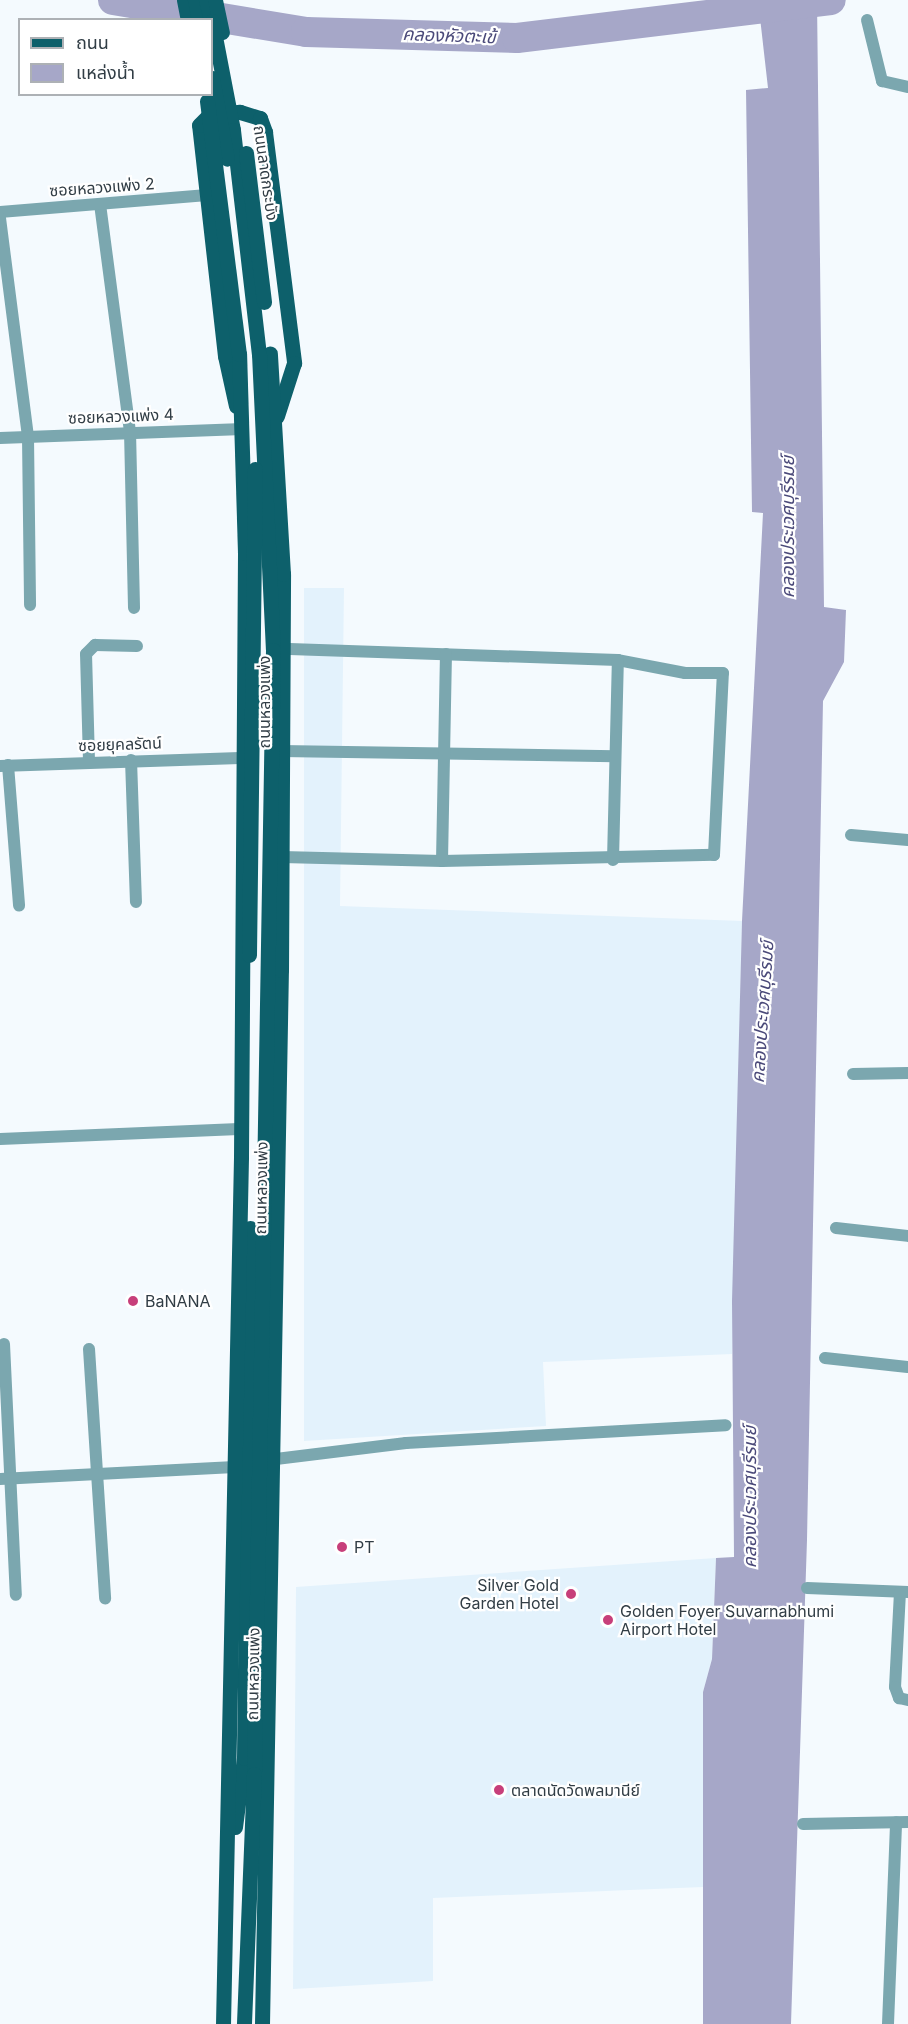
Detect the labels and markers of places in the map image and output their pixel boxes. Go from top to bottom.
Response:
place label: BaNANA [145,1291,211,1311]
marker: BaNANA [126,1294,140,1308]
place label: PT [354,1537,375,1557]
marker: PT [335,1540,349,1554]
place label: Silver Gold Garden Hotel [459,1575,559,1613]
marker: Silver Gold Garden Hotel [564,1587,578,1601]
place label: Golden Foyer Suvarnabhumi Airport Hotel [620,1601,834,1639]
marker: Golden Foyer Suvarnabhumi Airport Hotel [601,1613,615,1627]
place label: ตลาดนัดวัดพลมานีย์ [511,1780,640,1800]
marker: ตลาดนัดวัดพลมานีย์ [492,1783,506,1797]

